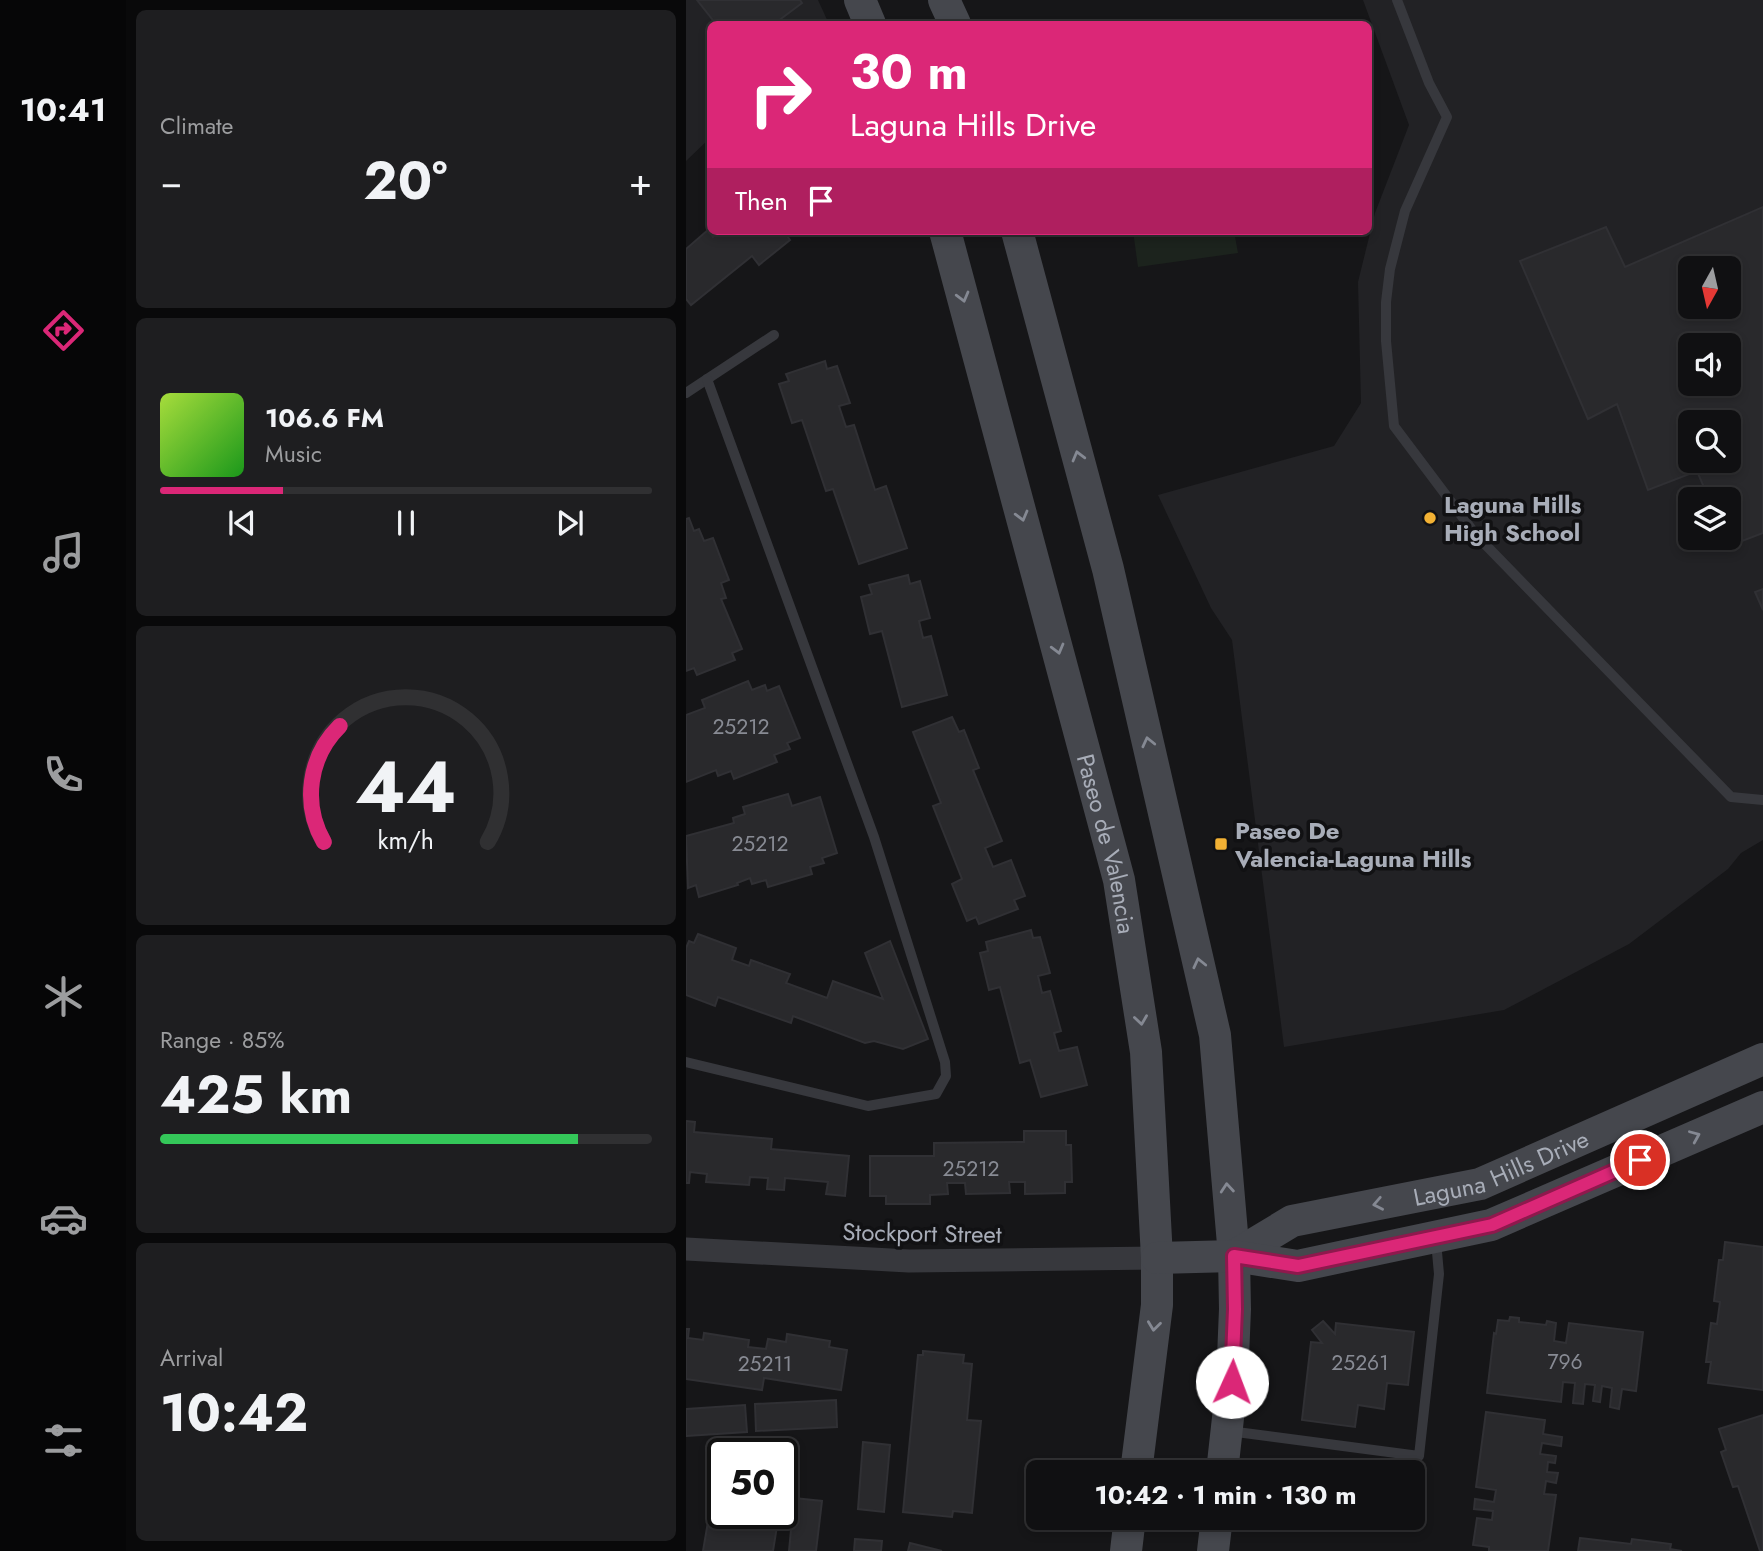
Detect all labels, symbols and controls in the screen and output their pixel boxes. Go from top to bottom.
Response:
text: 30 m [850,37,968,107]
icon: right [735,49,826,140]
text: 10:41 [20,87,106,133]
text: Laguna Hills Drive [850,102,1096,148]
text: Climate [160,109,233,143]
text: 20° [364,143,448,219]
text: − [160,154,182,209]
text: + [629,154,652,209]
text: Then [735,182,788,220]
icon: arrive [802,182,840,220]
north arrow [1678,256,1741,318]
map controls [1678,256,1741,550]
one-way arrow [955,291,969,303]
icon: directions [39,306,88,355]
button: sound [1678,333,1741,396]
text: 106.6 FM [265,399,384,437]
button: search [1678,410,1741,473]
text: Music [265,437,322,471]
one-way arrow [1071,450,1086,462]
place label: Laguna Hills High School [1444,487,1581,550]
button: layers [1678,487,1741,550]
icon: previous [223,504,261,542]
icon: pause [387,504,425,542]
icon: next [551,504,589,542]
one-way arrow [1014,510,1029,522]
marker: Laguna Hills High School [1422,510,1438,526]
icon: music [39,528,88,577]
one-way arrow [1050,643,1064,655]
house number: 25212 [712,712,770,742]
text: 44 [355,734,457,839]
one-way arrow [1141,736,1156,748]
icon: phone [39,750,88,799]
street label: Paseo de Valencia [1068,750,1145,936]
place label: Paseo De Valencia-Laguna Hills [1234,813,1471,876]
text: km/h [378,821,434,857]
house number: 25212 [731,829,789,859]
marker: Paseo De Valencia-Laguna Hills [1213,836,1229,852]
one-way arrow [1192,957,1207,969]
icon: climate [39,972,88,1021]
one-way arrow [1134,1015,1149,1026]
text: Range · 85% [160,1023,284,1057]
text: 425 km [160,1057,352,1133]
street label: Laguna Hills Drive [1410,1121,1594,1214]
pin [1610,1130,1670,1190]
one-way arrow [1688,1131,1700,1145]
icon: arrive [1621,1141,1659,1179]
house number: 25212 [942,1154,1000,1184]
one-way arrow [1220,1183,1235,1194]
icon: car [39,1194,88,1243]
one-way arrow [1372,1196,1384,1211]
street label: Stockport Street [842,1214,1002,1252]
one-way arrow [1147,1320,1162,1332]
text: Arrival [160,1341,223,1375]
position arrow [1195,1345,1269,1419]
house number: 796 [1547,1347,1583,1377]
house number: 25261 [1331,1348,1389,1378]
house number: 25211 [738,1349,792,1379]
text: 10:42 [160,1375,308,1451]
icon: filters [39,1416,88,1465]
speed limit sign: 50 [707,1438,798,1529]
text: 10:42 · 1 min · 130 m [1094,1476,1357,1514]

